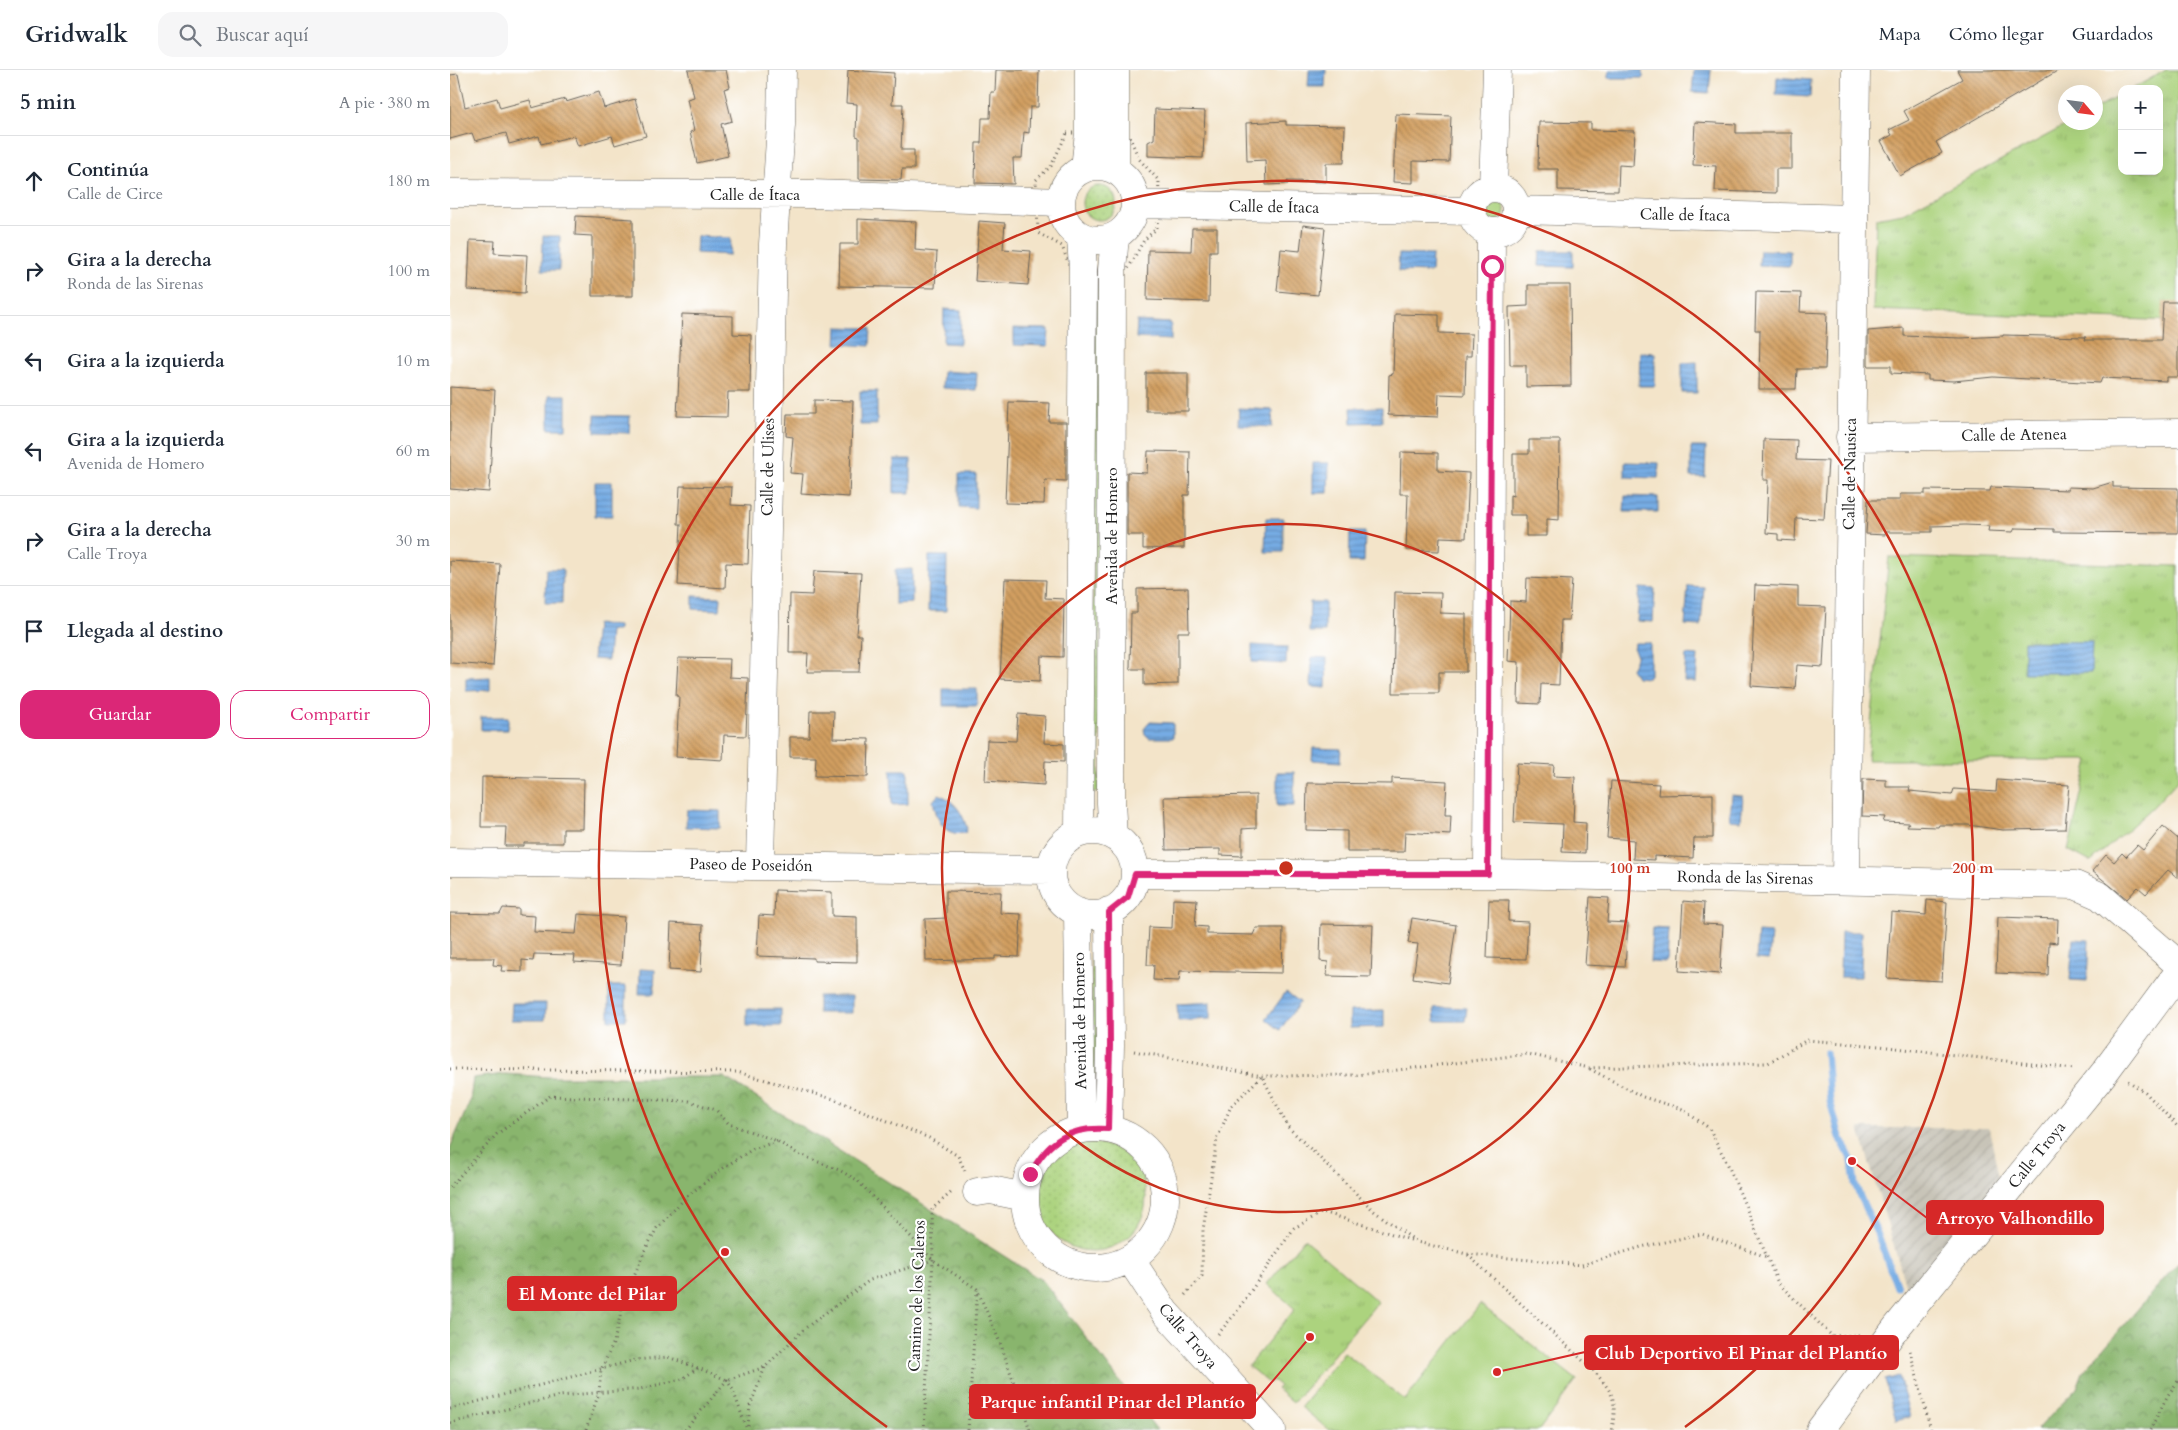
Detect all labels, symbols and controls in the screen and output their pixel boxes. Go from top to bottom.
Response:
search box [158,12,508,57]
text: Gridwalk [25,18,128,51]
icon: search [176,21,204,49]
text: Buscar aquí [216,22,309,48]
text: Mapa [1879,22,1921,47]
text: Cómo llegar [1949,22,2044,47]
text: Guardados [2072,22,2153,47]
north arrow [2058,85,2103,130]
map controls [2118,85,2163,175]
button: + [2118,85,2163,130]
text: 5 min [20,88,76,117]
text: A pie · 380 m [339,92,430,114]
button: − [2118,130,2163,175]
text: Continúa [67,157,149,183]
icon: ahead [20,167,48,195]
text: 180 m [388,170,430,192]
text: Calle de Circe [67,183,163,205]
street label: Calle de Ítaca [710,184,800,206]
street label: Calle de Ítaca [1229,195,1320,219]
street label: Calle de Ítaca [1640,203,1731,227]
text: Gira a la derecha [67,247,212,273]
route start [1481,255,1504,278]
icon: right [20,257,48,285]
text: 100 m [388,260,430,282]
text: Ronda de las Sirenas [67,273,203,295]
icon: left [20,347,48,375]
text: Gira a la izquierda [67,348,225,374]
text: 10 m [396,350,430,372]
street label: Calle de Ulises [756,418,780,516]
street label: Calle de Nausica [1838,418,1862,530]
street label: Calle de Atenea [1961,423,2067,447]
text: Gira a la izquierda [67,427,225,453]
icon: left [20,437,48,465]
text: 60 m [396,440,430,462]
text: Avenida de Homero [67,453,204,475]
street label: Avenida de Homero [1101,467,1123,605]
text: Gira a la derecha [67,517,212,543]
icon: right [20,527,48,555]
text: 30 m [396,530,430,552]
text: Calle Troya [67,543,147,565]
icon: arrive [20,617,48,645]
text: Llegada al destino [67,618,223,644]
button: Guardar [20,690,220,739]
button: Compartir [230,690,430,739]
street label: Paseo de Poseidón [689,853,813,877]
text: 100 m [1610,858,1651,878]
text: 200 m [1953,858,1994,878]
centre of rings [1277,859,1295,877]
street label: Ronda de las Sirenas [1677,866,1813,890]
street label: Avenida de Homero [1068,952,1092,1090]
street label: Calle Troya [2003,1117,2071,1193]
route end [1019,1163,1042,1186]
callout: Arroyo Valhondillo [1927,1201,2103,1234]
text: Arroyo Valhondillo [1937,1206,2093,1231]
street label: Camino de los Caleros [903,1220,931,1372]
callout: El Monte del Pilar [508,1277,676,1310]
text: El Monte del Pilar [518,1282,667,1307]
street label: Calle Troya [1153,1298,1223,1374]
callout: Club Deportivo El Pinar del Plantío [1585,1336,1898,1369]
text: Club Deportivo El Pinar del Plantío [1595,1341,1887,1366]
callout: Parque infantil Pinar del Plantío [970,1385,1255,1418]
text: Parque infantil Pinar del Plantío [981,1390,1245,1415]

